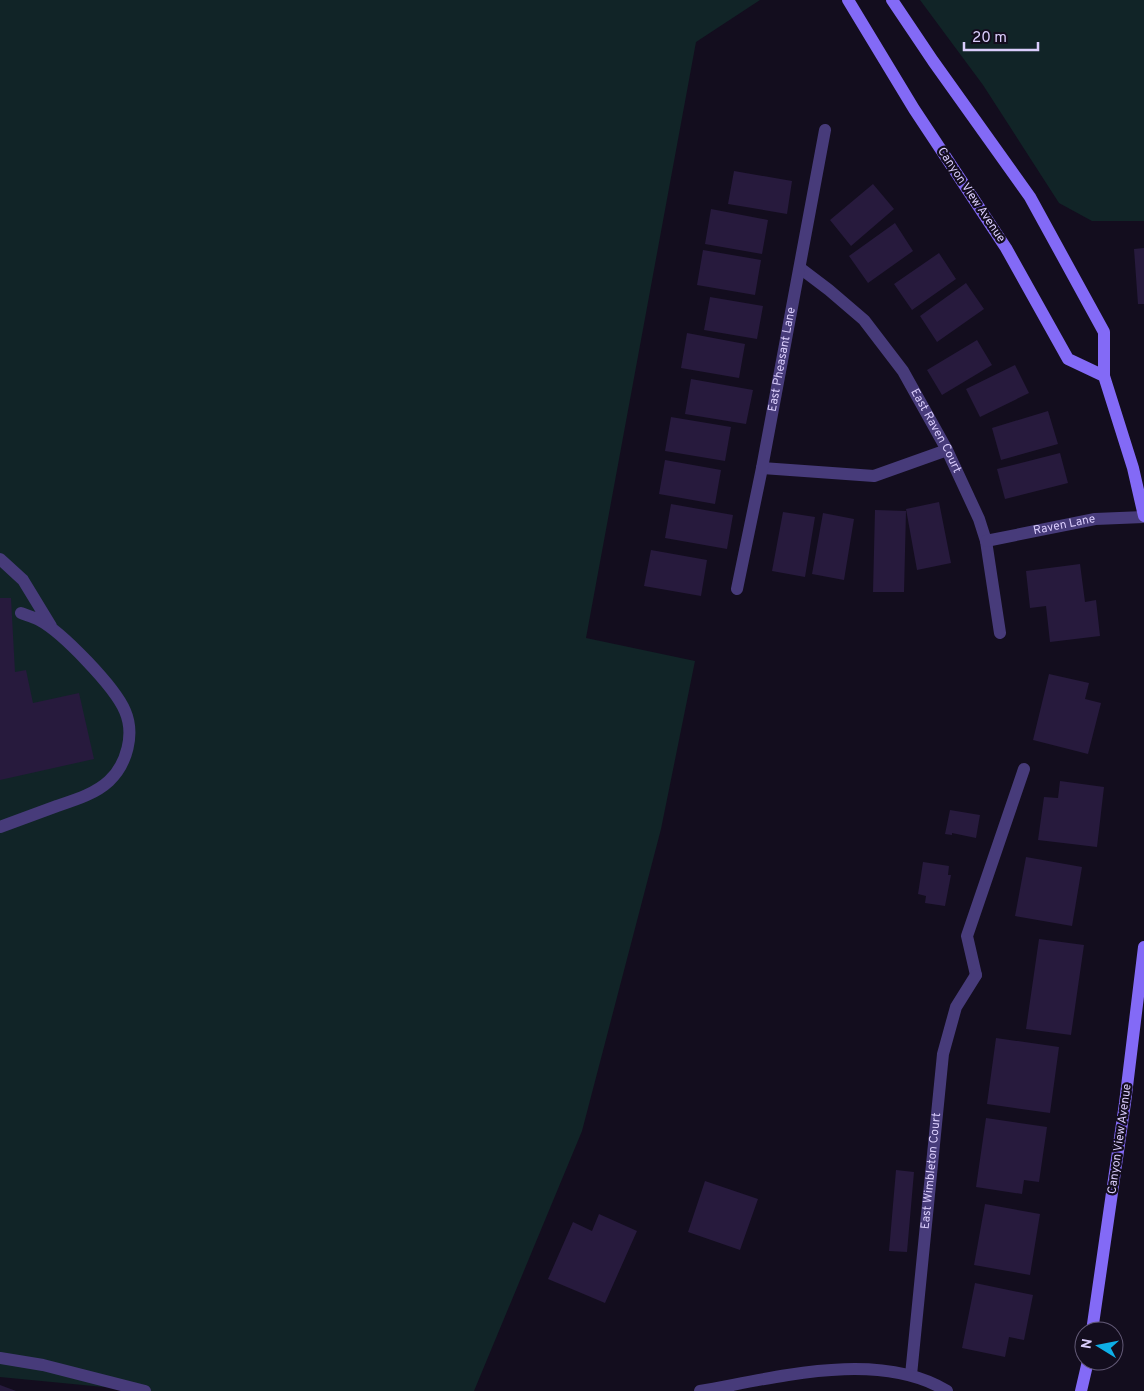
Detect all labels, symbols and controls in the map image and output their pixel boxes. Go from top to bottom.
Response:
scale bar [964,20,1038,52]
text: 20 m [972,29,1007,48]
street label: Canyon View Avenue [933,144,1009,246]
street label: East Pheasant Lane [765,306,800,413]
street label: East Raven Court [906,386,965,476]
street label: Raven Lane [1032,511,1097,539]
street label: Canyon View Avenue [1104,1083,1136,1195]
street label: East Wimbleton Court [918,1112,945,1230]
north arrow [1074,1321,1124,1371]
text: N [1078,1338,1097,1350]

